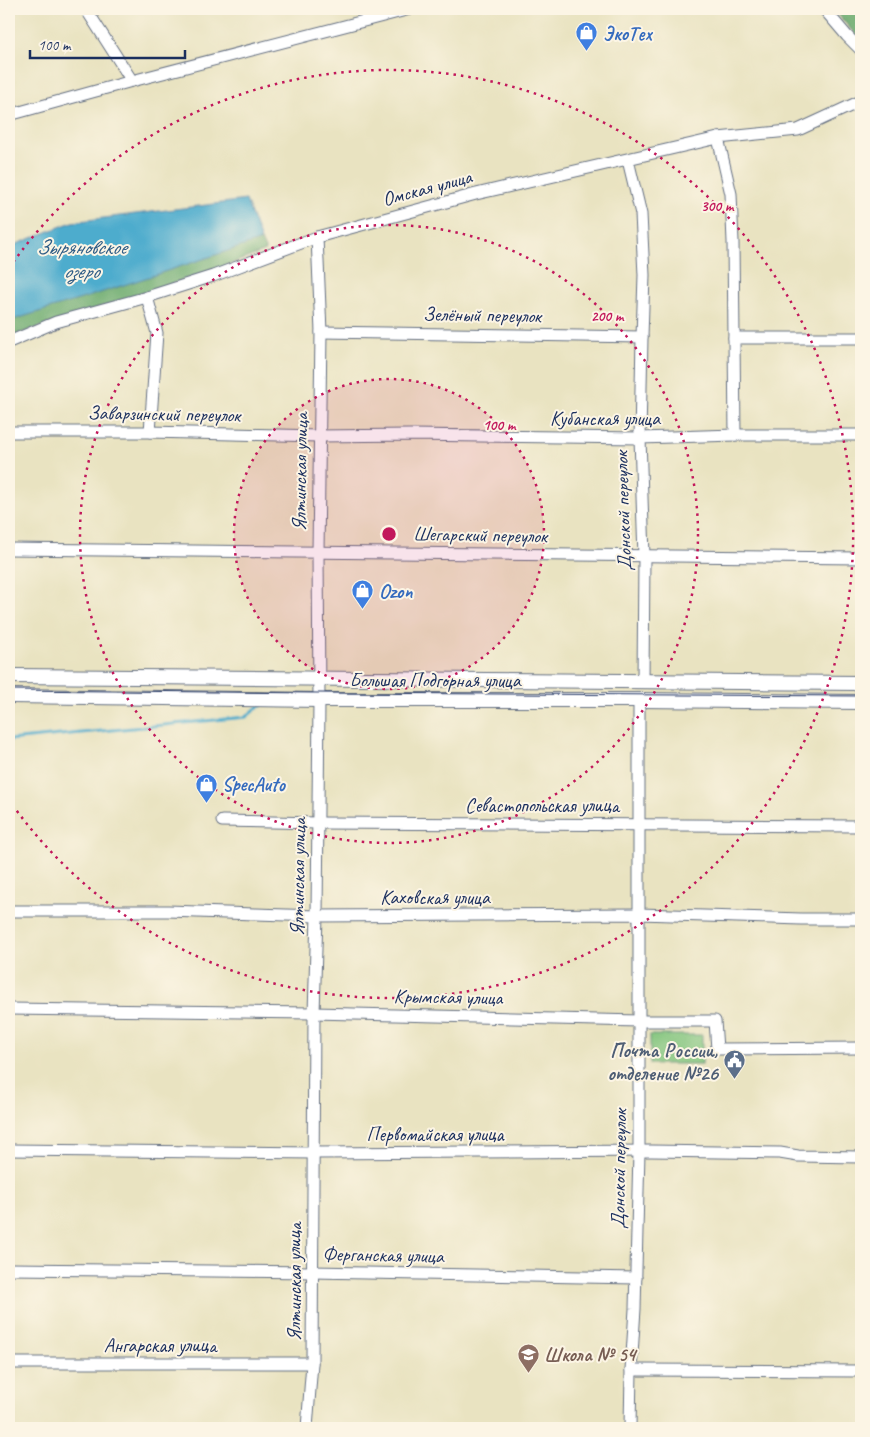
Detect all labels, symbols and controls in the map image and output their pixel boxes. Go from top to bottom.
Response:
shop icon: ЭкоТех [575,21,599,52]
place label: ЭкоТех [603,21,653,46]
scale bar [30,28,185,60]
text: 100 m [38,36,72,55]
street label: Омская улица [380,164,476,212]
text: 300 m [701,197,735,216]
water label: Зыряновское озеро [36,234,129,285]
street label: Зелёный переулок [423,301,543,329]
text: 200 m [591,307,625,326]
street label: Заварзинский переулок [87,400,242,428]
street label: Кубанская улица [550,406,661,431]
street label: Ялтинская улица [286,411,314,531]
text: 100 m [483,416,517,435]
street label: Донской переулок [608,449,638,571]
street label: Шегарский переулок [413,521,549,549]
centre of rings [380,525,398,543]
shop icon: Ozon [351,579,375,610]
place label: Ozon [379,579,413,604]
street label: Большая Подгорная улица [349,668,522,693]
shop icon: SpecAuto [194,772,218,803]
place label: SpecAuto [222,772,287,797]
street label: Севастопольская улица [465,793,621,818]
street label: Ялтинская улица [284,816,312,936]
street label: Каховская улица [380,885,491,910]
street label: Крымская улица [393,984,505,1010]
place label: Почта России, отделение №26 [608,1038,720,1086]
public building icon: Почта России, отделение №26 [722,1049,746,1080]
street label: Донской переулок [605,1107,633,1229]
street label: Первомайская улица [366,1122,506,1147]
street label: Ялтинская улица [282,1221,307,1341]
street label: Ферганская улица [322,1241,445,1269]
street label: Ангарская улица [104,1333,218,1358]
school or university icon: Школа № 54 [516,1342,540,1373]
place label: Школа № 54 [544,1342,639,1367]

